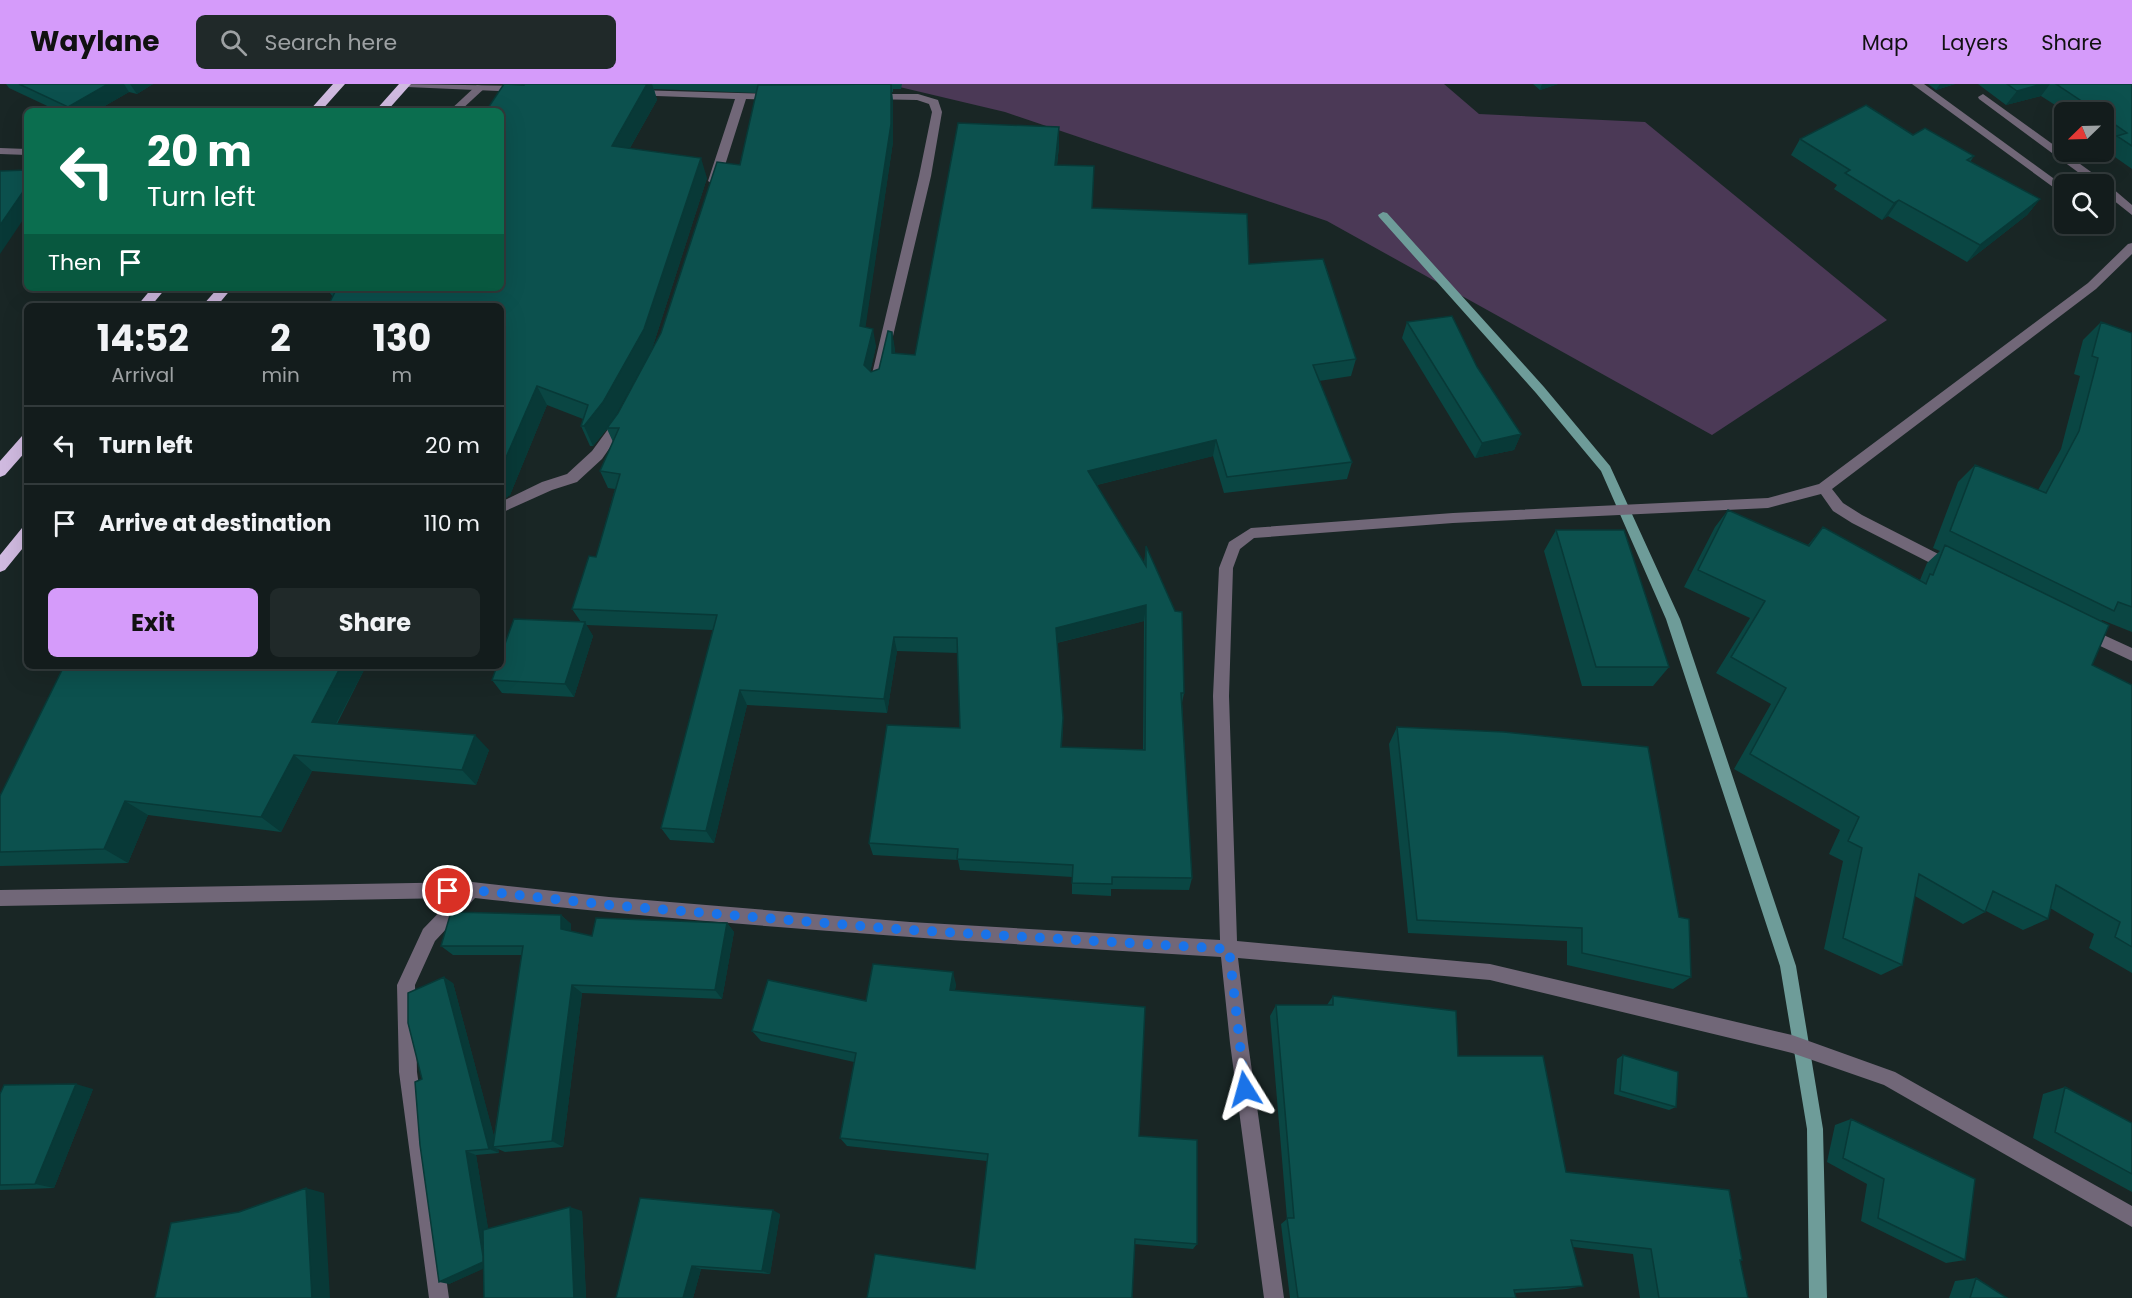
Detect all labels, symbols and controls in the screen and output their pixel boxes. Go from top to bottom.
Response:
search box [196,15,616,69]
text: Waylane [30,22,160,61]
icon: search [217,26,250,59]
text: Search here [265,27,397,58]
text: Map [1862,28,1908,57]
text: Layers [1941,28,2008,57]
text: Share [2041,28,2102,57]
north arrow [2054,102,2114,162]
map controls [2054,102,2114,234]
text: 20 m [147,122,252,181]
icon: left [48,132,126,210]
button: search [2054,174,2114,234]
text: Turn left [147,178,256,215]
icon: arrive [114,246,147,279]
text: Then [48,247,102,278]
text: 14:52 [97,313,189,364]
text: 2 [270,313,291,364]
text: 130 [372,313,431,364]
text: Arrival [111,361,174,389]
text: min [261,361,300,389]
text: m [392,361,412,389]
icon: left [48,429,81,462]
text: Turn left [99,430,193,461]
text: 20 m [425,430,480,461]
icon: arrive [48,507,81,540]
text: Arrive at destination [99,508,331,539]
text: 110 m [424,508,480,539]
button: Exit [48,588,258,657]
button: Share [270,588,480,657]
pin [422,865,473,916]
icon: arrive [431,874,464,907]
position arrow [1213,1057,1277,1121]

